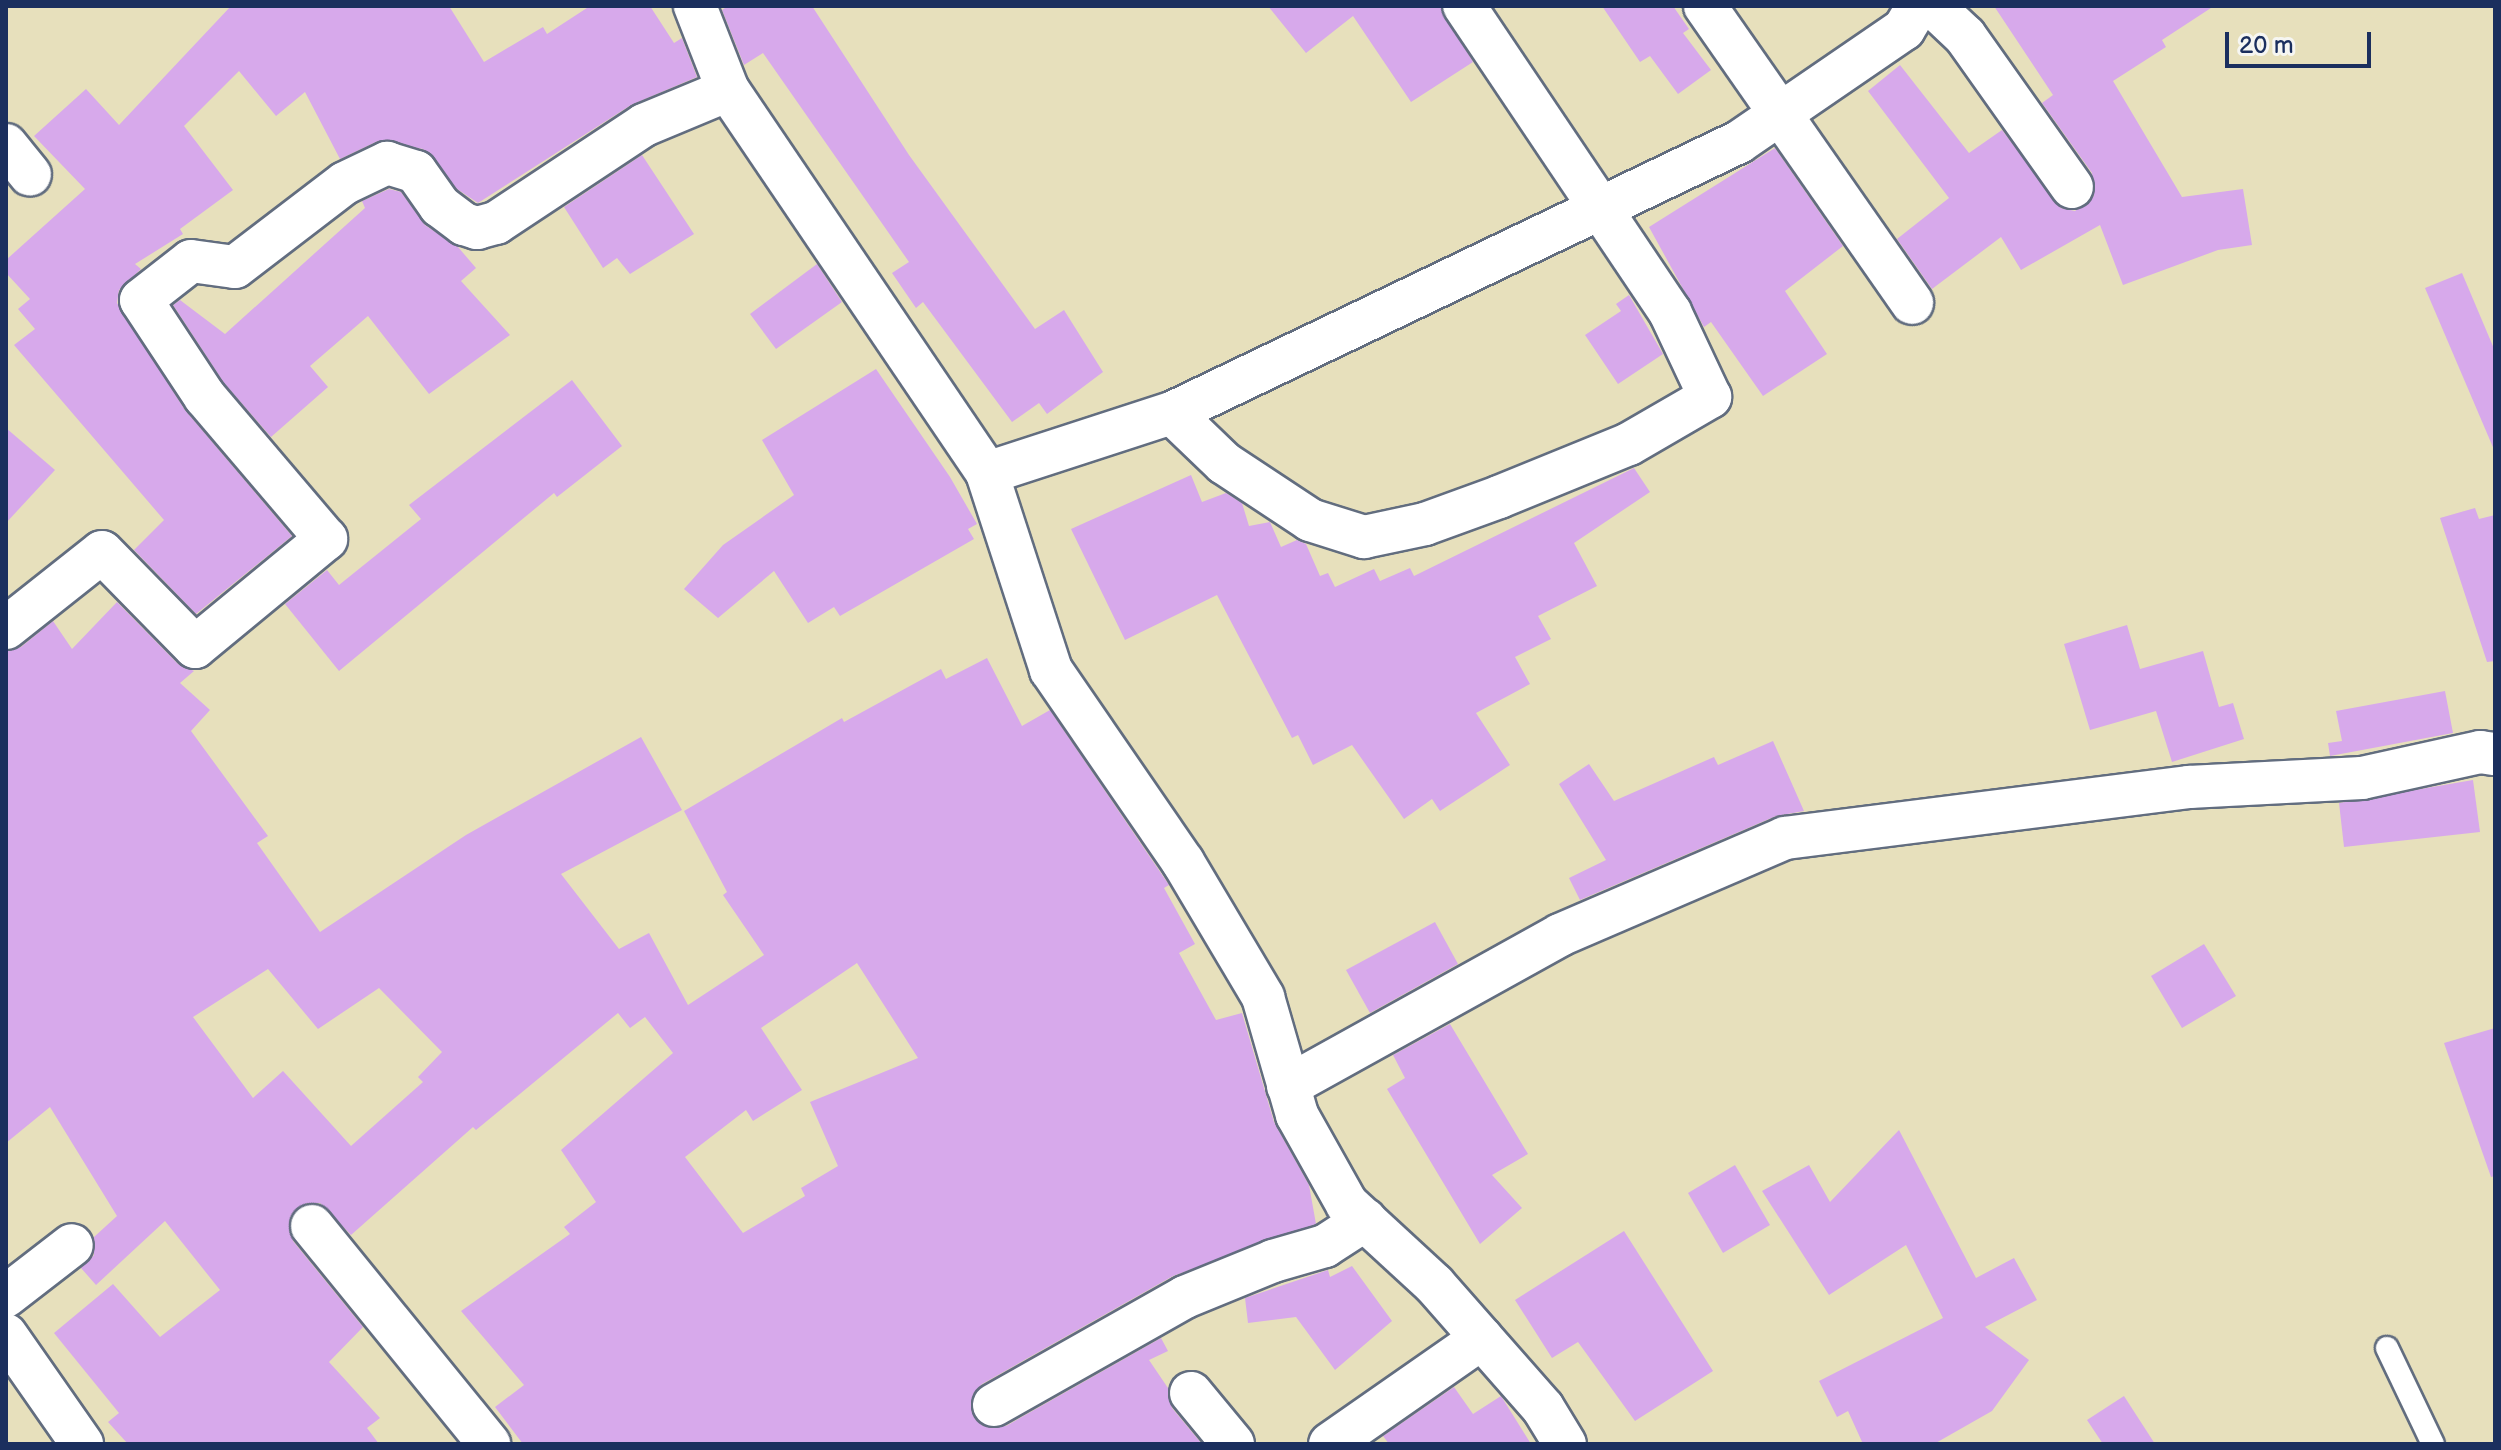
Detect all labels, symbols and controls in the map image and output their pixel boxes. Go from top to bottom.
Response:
scale bar [2229,16,2375,66]
text: 20 m [2239,31,2294,60]

